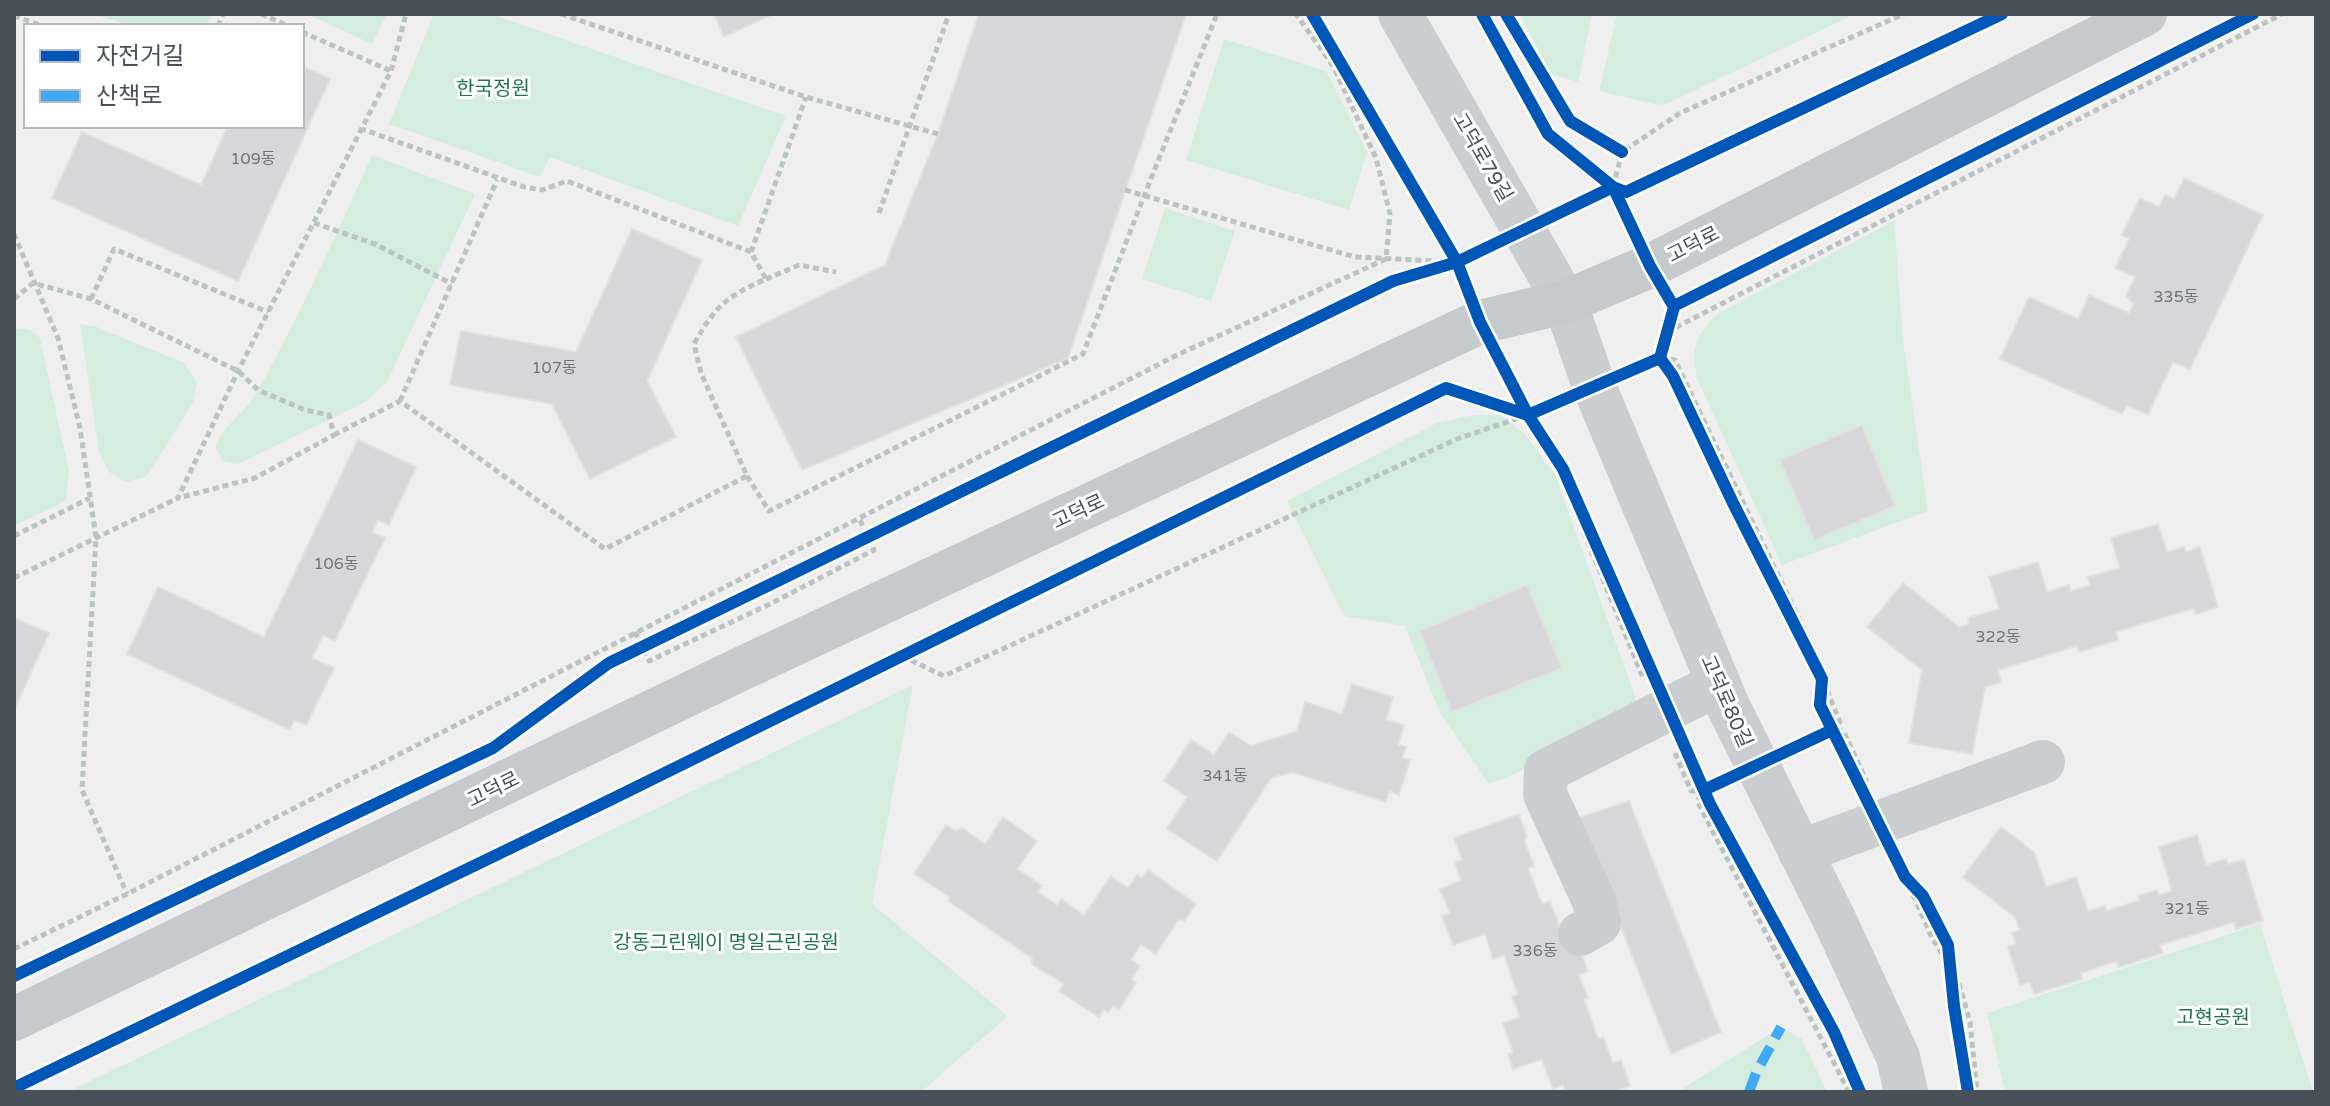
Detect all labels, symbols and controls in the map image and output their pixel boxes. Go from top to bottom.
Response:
legend [24,24,304,128]
text: 자전거길 [96,42,184,71]
park label: 한국정원 [456,77,530,101]
text: 산책로 [96,82,162,111]
street label: 고덕로79길 [1447,109,1517,206]
house number: 109동 [231,149,276,169]
street label: 고덕로 [1663,222,1723,268]
house number: 335동 [2154,287,2199,307]
house number: 107동 [532,358,577,378]
street label: 고덕로 [1048,489,1109,534]
house number: 106동 [314,554,359,574]
house number: 322동 [1976,627,2021,647]
street label: 고덕로80길 [1695,651,1757,751]
house number: 341동 [1203,766,1248,786]
street label: 고덕로 [463,767,524,813]
house number: 321동 [2165,899,2210,919]
park label: 강동그린웨이 명일근린공원 [613,931,839,955]
house number: 336동 [1513,941,1558,961]
park label: 고현공원 [2176,1006,2250,1030]

